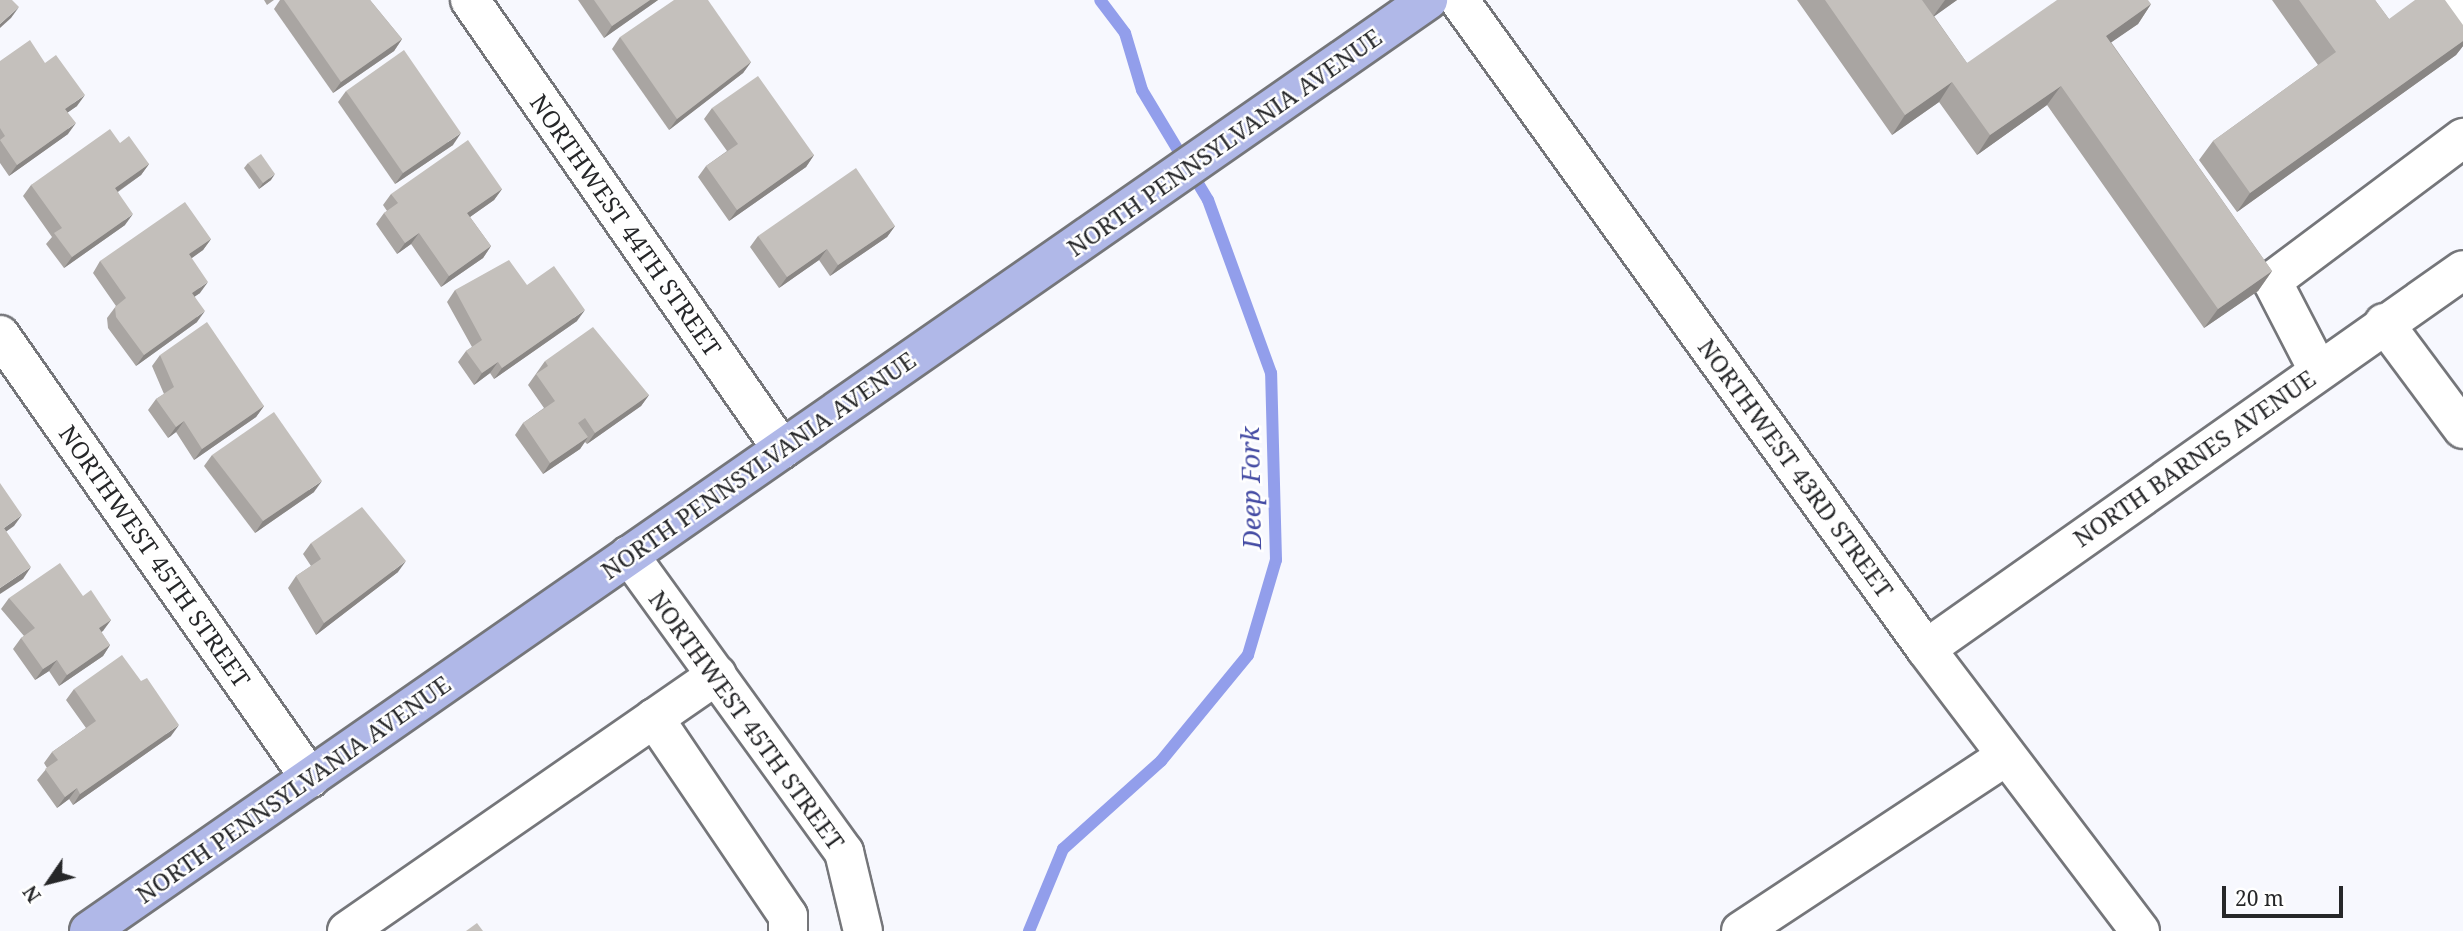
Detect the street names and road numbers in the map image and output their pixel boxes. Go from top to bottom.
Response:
street label: NORTH PENNSYLVANIA AVENUE [1061,22,1387,262]
street label: NORTHWEST 44TH STREET [524,88,728,362]
street label: NORTHWEST 43RD STREET [1692,333,1900,603]
street label: NORTH PENNSYLVANIA AVENUE [595,345,921,585]
street label: NORTH BARNES AVENUE [2068,363,2320,553]
street label: NORTHWEST 45TH STREET [53,419,257,693]
street label: NORTHWEST 45TH STREET [643,585,851,855]
street label: NORTH PENNSYLVANIA AVENUE [130,669,456,909]

